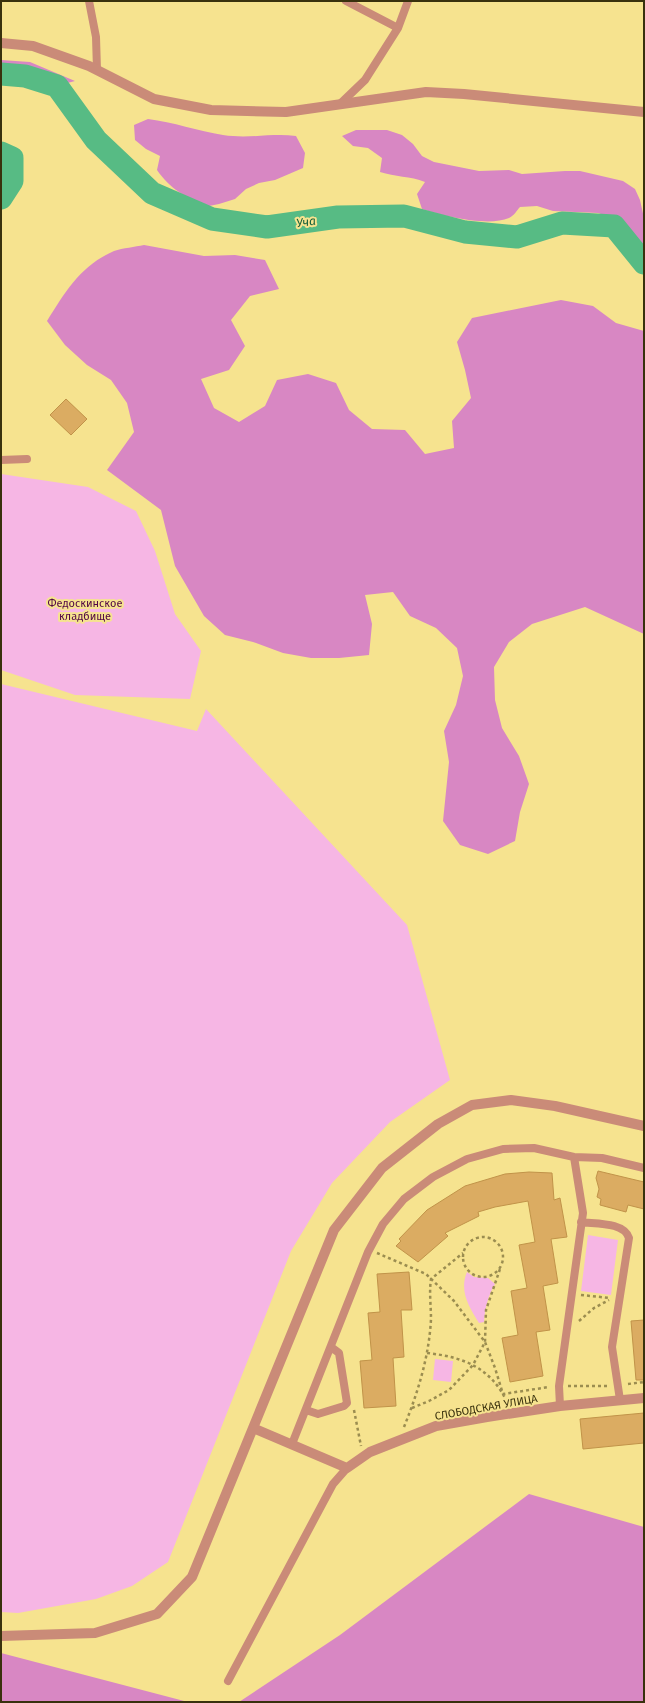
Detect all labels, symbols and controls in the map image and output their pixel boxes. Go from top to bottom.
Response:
water label: Уча [295,214,317,230]
park label: Федоскинское кладбище [48,597,122,623]
street label: СЛОБОДСКАЯ УЛИЦА [434,1392,539,1423]

